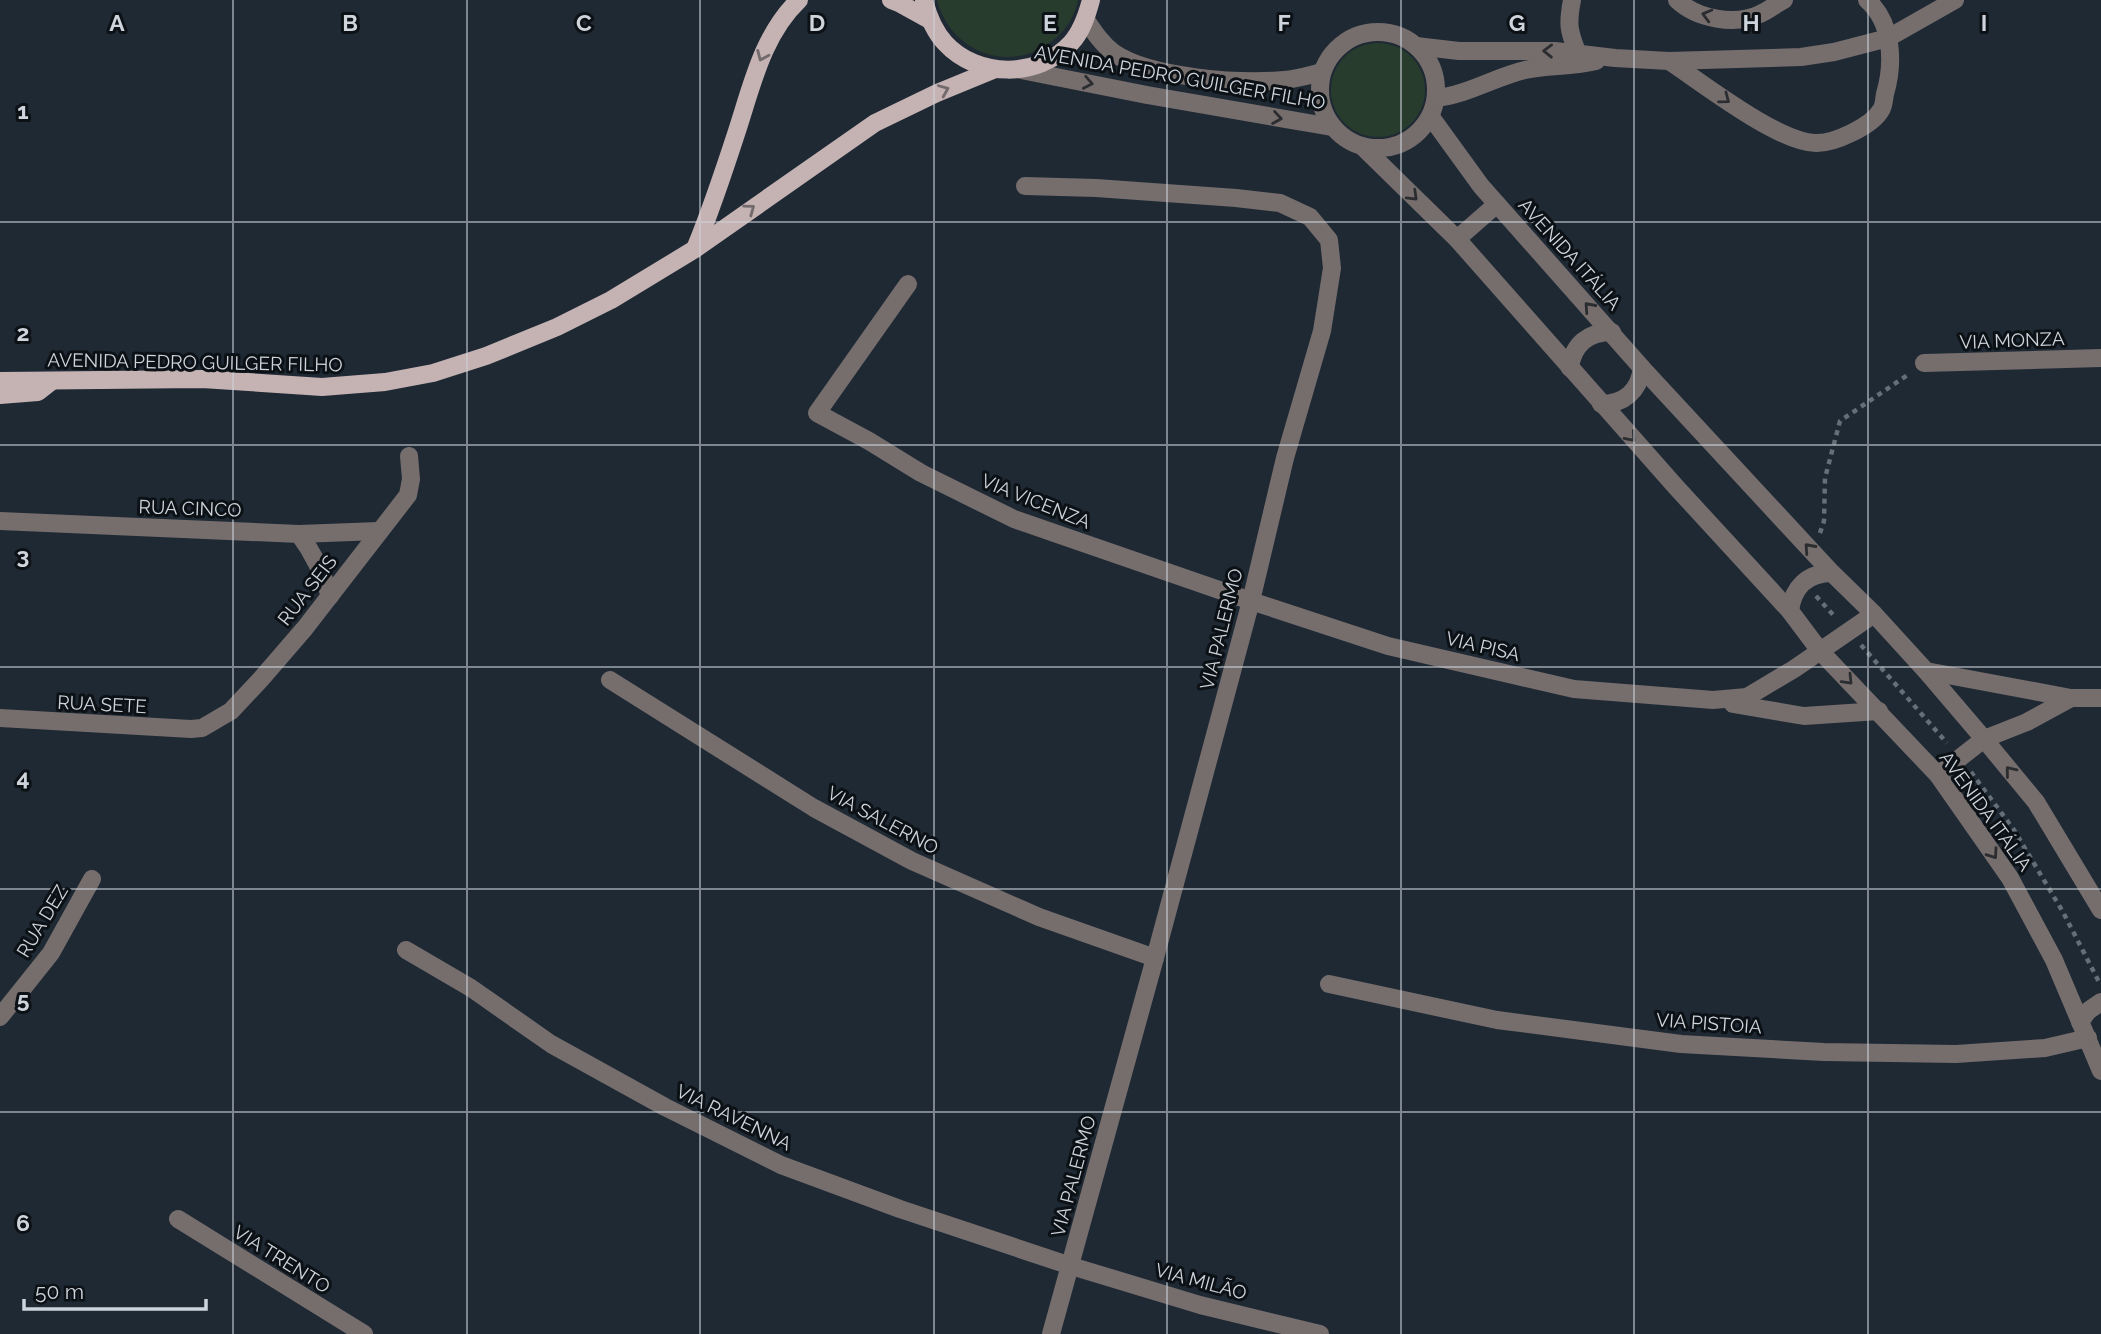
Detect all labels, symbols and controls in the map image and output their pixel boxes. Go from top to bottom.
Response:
text: A [109,9,125,36]
text: B [342,9,358,36]
text: C [576,9,592,36]
text: D [809,9,825,36]
text: E [1043,9,1057,36]
text: F [1277,9,1291,36]
text: G [1509,9,1525,36]
one-way arrow [1701,9,1713,24]
text: H [1742,9,1760,36]
text: I [1981,9,1987,36]
street label: AVENIDA PEDRO GUILGER FILHO [1033,41,1327,113]
one-way arrow [1542,43,1552,59]
one-way arrow [756,49,770,62]
one-way arrow [1082,74,1094,89]
one-way arrow [936,84,949,98]
one-way arrow [1718,91,1730,104]
text: 1 [17,97,29,124]
one-way arrow [1271,109,1283,124]
one-way arrow [1405,187,1418,200]
street label: AVENIDA ITÁLIA [1514,194,1626,314]
one-way arrow [742,205,755,217]
one-way arrow [1585,302,1597,315]
text: 2 [17,319,29,346]
street label: VIA MONZA [1959,327,2065,353]
street label: AVENIDA PEDRO GUILGER FILHO [47,348,343,376]
one-way arrow [1623,429,1635,442]
street label: VIA VICENZA [978,469,1094,533]
street label: RUA CINCO [138,495,242,521]
text: 3 [17,542,29,569]
one-way arrow [1804,543,1817,556]
street label: RUA SEIS [273,551,341,629]
street label: VIA PALERMO [1195,566,1247,692]
street label: VIA PISA [1444,627,1522,665]
one-way arrow [1839,671,1852,684]
street label: RUA SETE [57,691,147,717]
street label: AVENIDA ITÁLIA [1935,747,2037,875]
text: 4 [16,764,30,791]
one-way arrow [2006,766,2018,779]
street label: VIA SALERNO [824,781,942,859]
one-way arrow [1985,846,1997,859]
street label: RUA DEZ [12,881,72,961]
text: 5 [17,986,30,1013]
street label: VIA PISTOIA [1656,1008,1763,1038]
street label: VIA RAVENNA [673,1080,795,1154]
street label: VIA PALERMO [1046,1113,1100,1239]
text: 6 [16,1209,30,1236]
street label: VIA TRENTO [230,1221,334,1297]
street label: VIA MILÃO [1153,1258,1249,1304]
scale bar [24,1268,206,1312]
text: 50 m [35,1279,84,1304]

